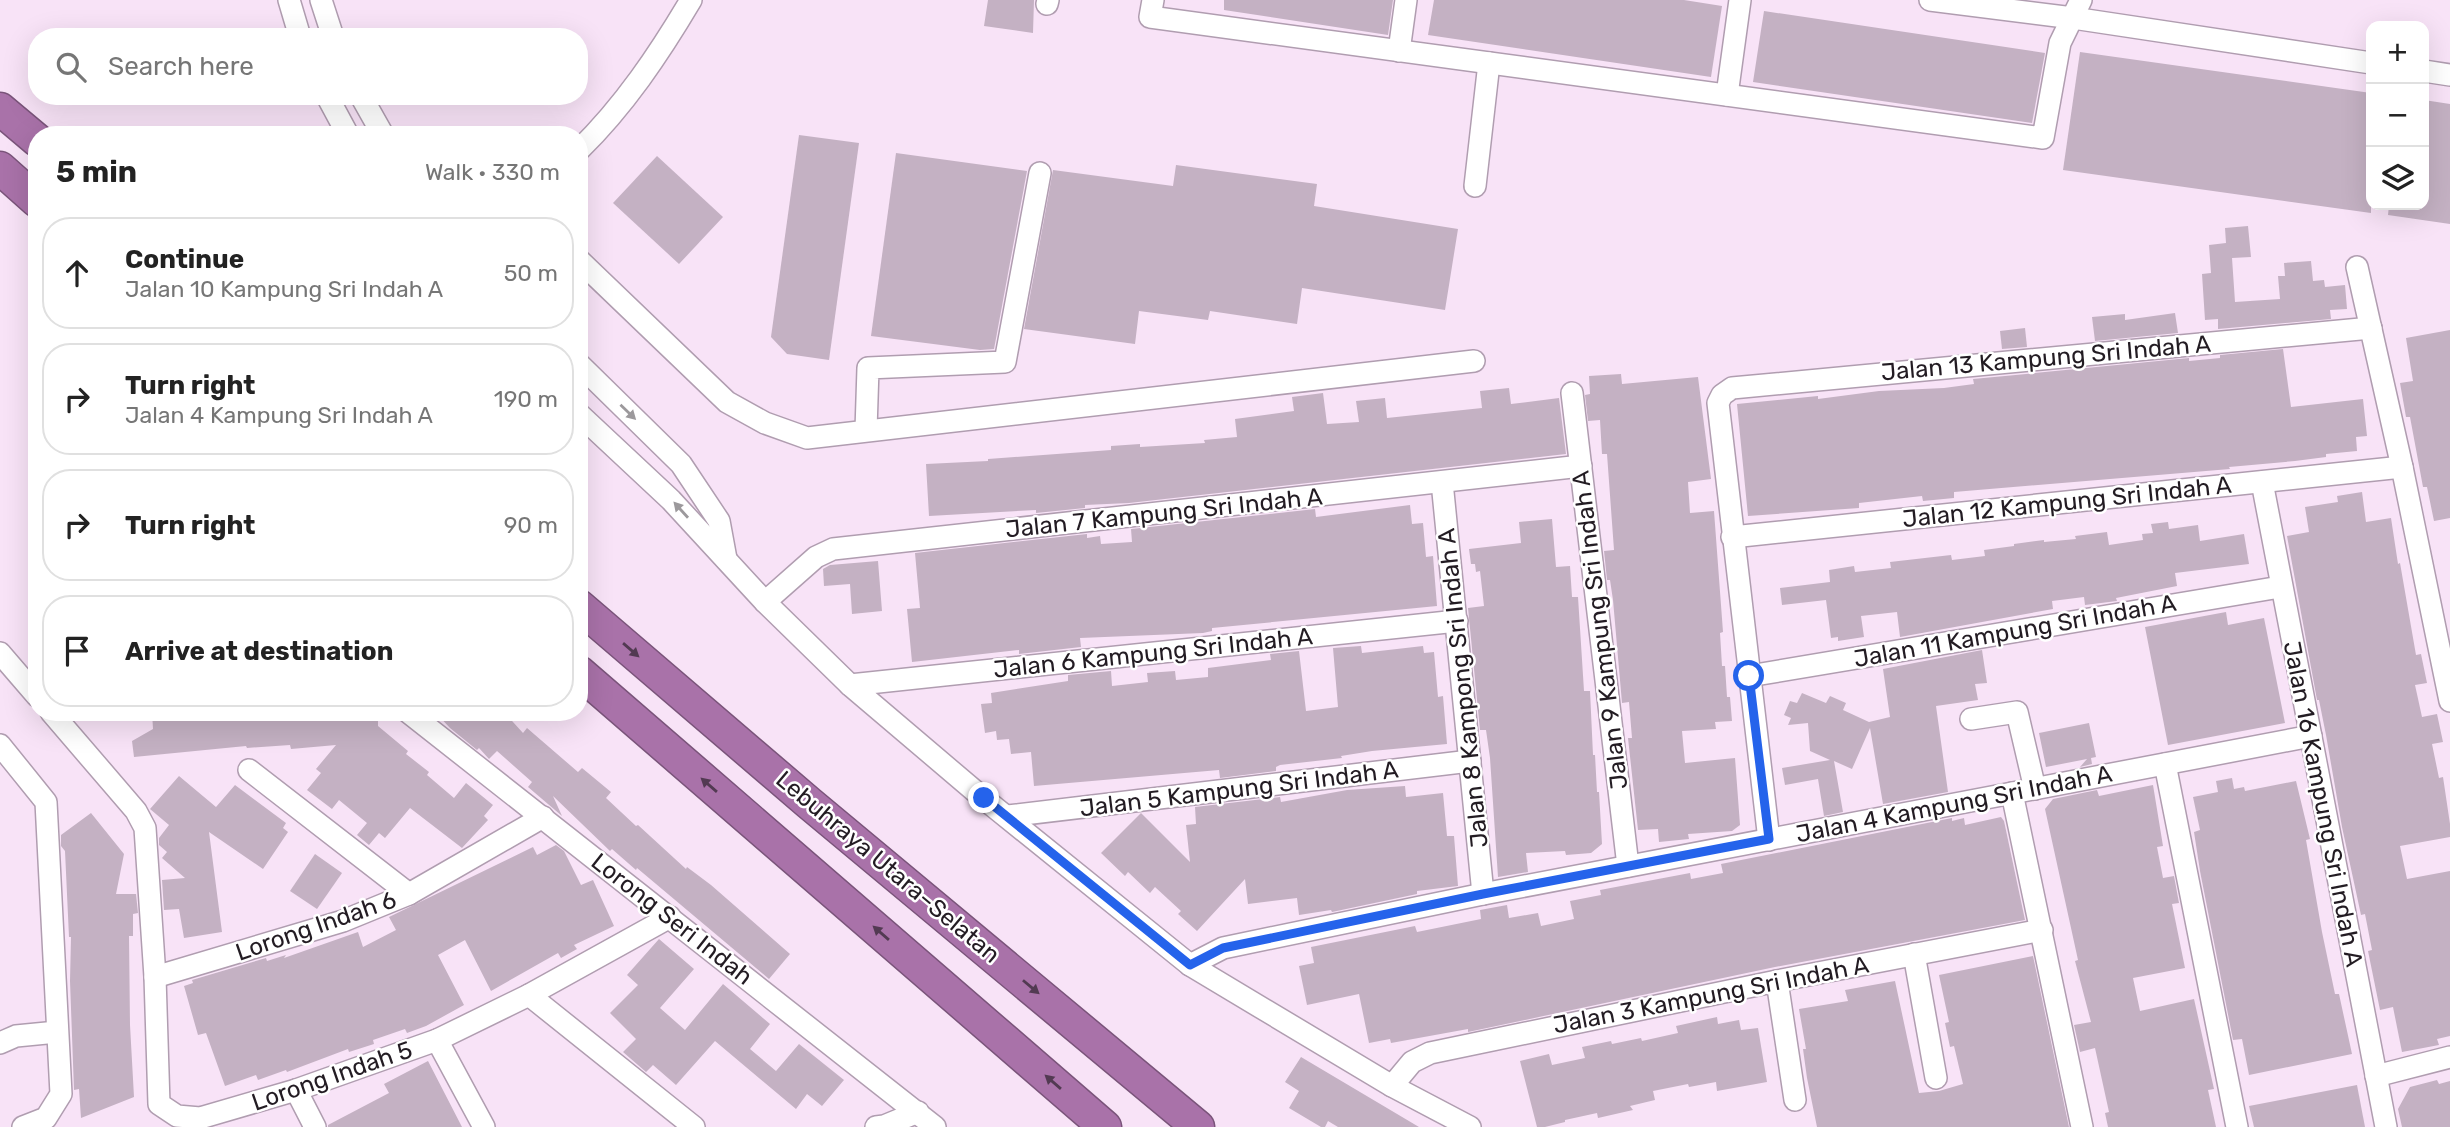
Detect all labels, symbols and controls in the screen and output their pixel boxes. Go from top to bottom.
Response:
map controls [2366,21,2429,210]
button: + [2366,21,2429,84]
search box [28,28,588,105]
icon: search [52,48,90,86]
text: Search here [108,51,254,82]
button: − [2366,84,2429,147]
button: layers [2366,147,2429,210]
text: 5 min [56,154,137,190]
text: Walk · 330 m [425,158,560,186]
text: Continue [125,244,244,275]
icon: ahead [58,254,96,292]
text: 50 m [504,259,558,287]
text: Jalan 10 Kampung Sri Indah A [125,275,443,303]
street label: Jalan 13 Kampung Sri Indah A [1880,330,2212,386]
text: Turn right [125,370,255,401]
icon: right [58,380,96,418]
text: 190 m [494,385,558,413]
text: Jalan 4 Kampung Sri Indah A [125,401,433,429]
one-way arrow [619,403,636,419]
street label: Jalan 9 Kampung Sri Indah A [1567,469,1633,791]
street label: Jalan 12 Kampung Sri Indah A [1901,471,2233,533]
street label: Jalan 7 Kampung Sri Indah A [1004,482,1324,544]
one-way arrow [673,502,689,519]
icon: right [58,506,96,544]
text: Turn right [125,510,255,541]
text: 90 m [504,511,558,539]
street label: Jalan 8 Kampong Sri Indah A [1432,527,1494,849]
street label: Jalan 11 Kampung Sri Indah A [1852,589,2178,673]
street label: Jalan 6 Kampung Sri Indah A [992,622,1314,684]
icon: arrive [58,632,96,670]
text: Arrive at destination [125,636,393,667]
street label: Jalan 16 Kampung Sri Indah A [2278,639,2368,969]
one-way arrow [622,642,640,658]
route start [1733,660,1764,691]
street label: Jalan 5 Kampung Sri Indah A [1078,756,1400,822]
street label: Jalan 4 Kampung Sri Indah A [1794,760,2114,848]
street label: Lebuhraya Utara–Selatan [770,765,1006,969]
one-way arrow [700,777,718,793]
route end [968,782,999,813]
street label: Lorong Seri Indah [586,847,758,991]
street label: Lorong Indah 6 [232,885,400,967]
one-way arrow [872,925,890,941]
street label: Jalan 3 Kampung Sri Indah A [1551,951,1871,1039]
one-way arrow [1022,979,1040,995]
street label: Lorong Indah 5 [248,1035,416,1117]
one-way arrow [1044,1074,1062,1090]

